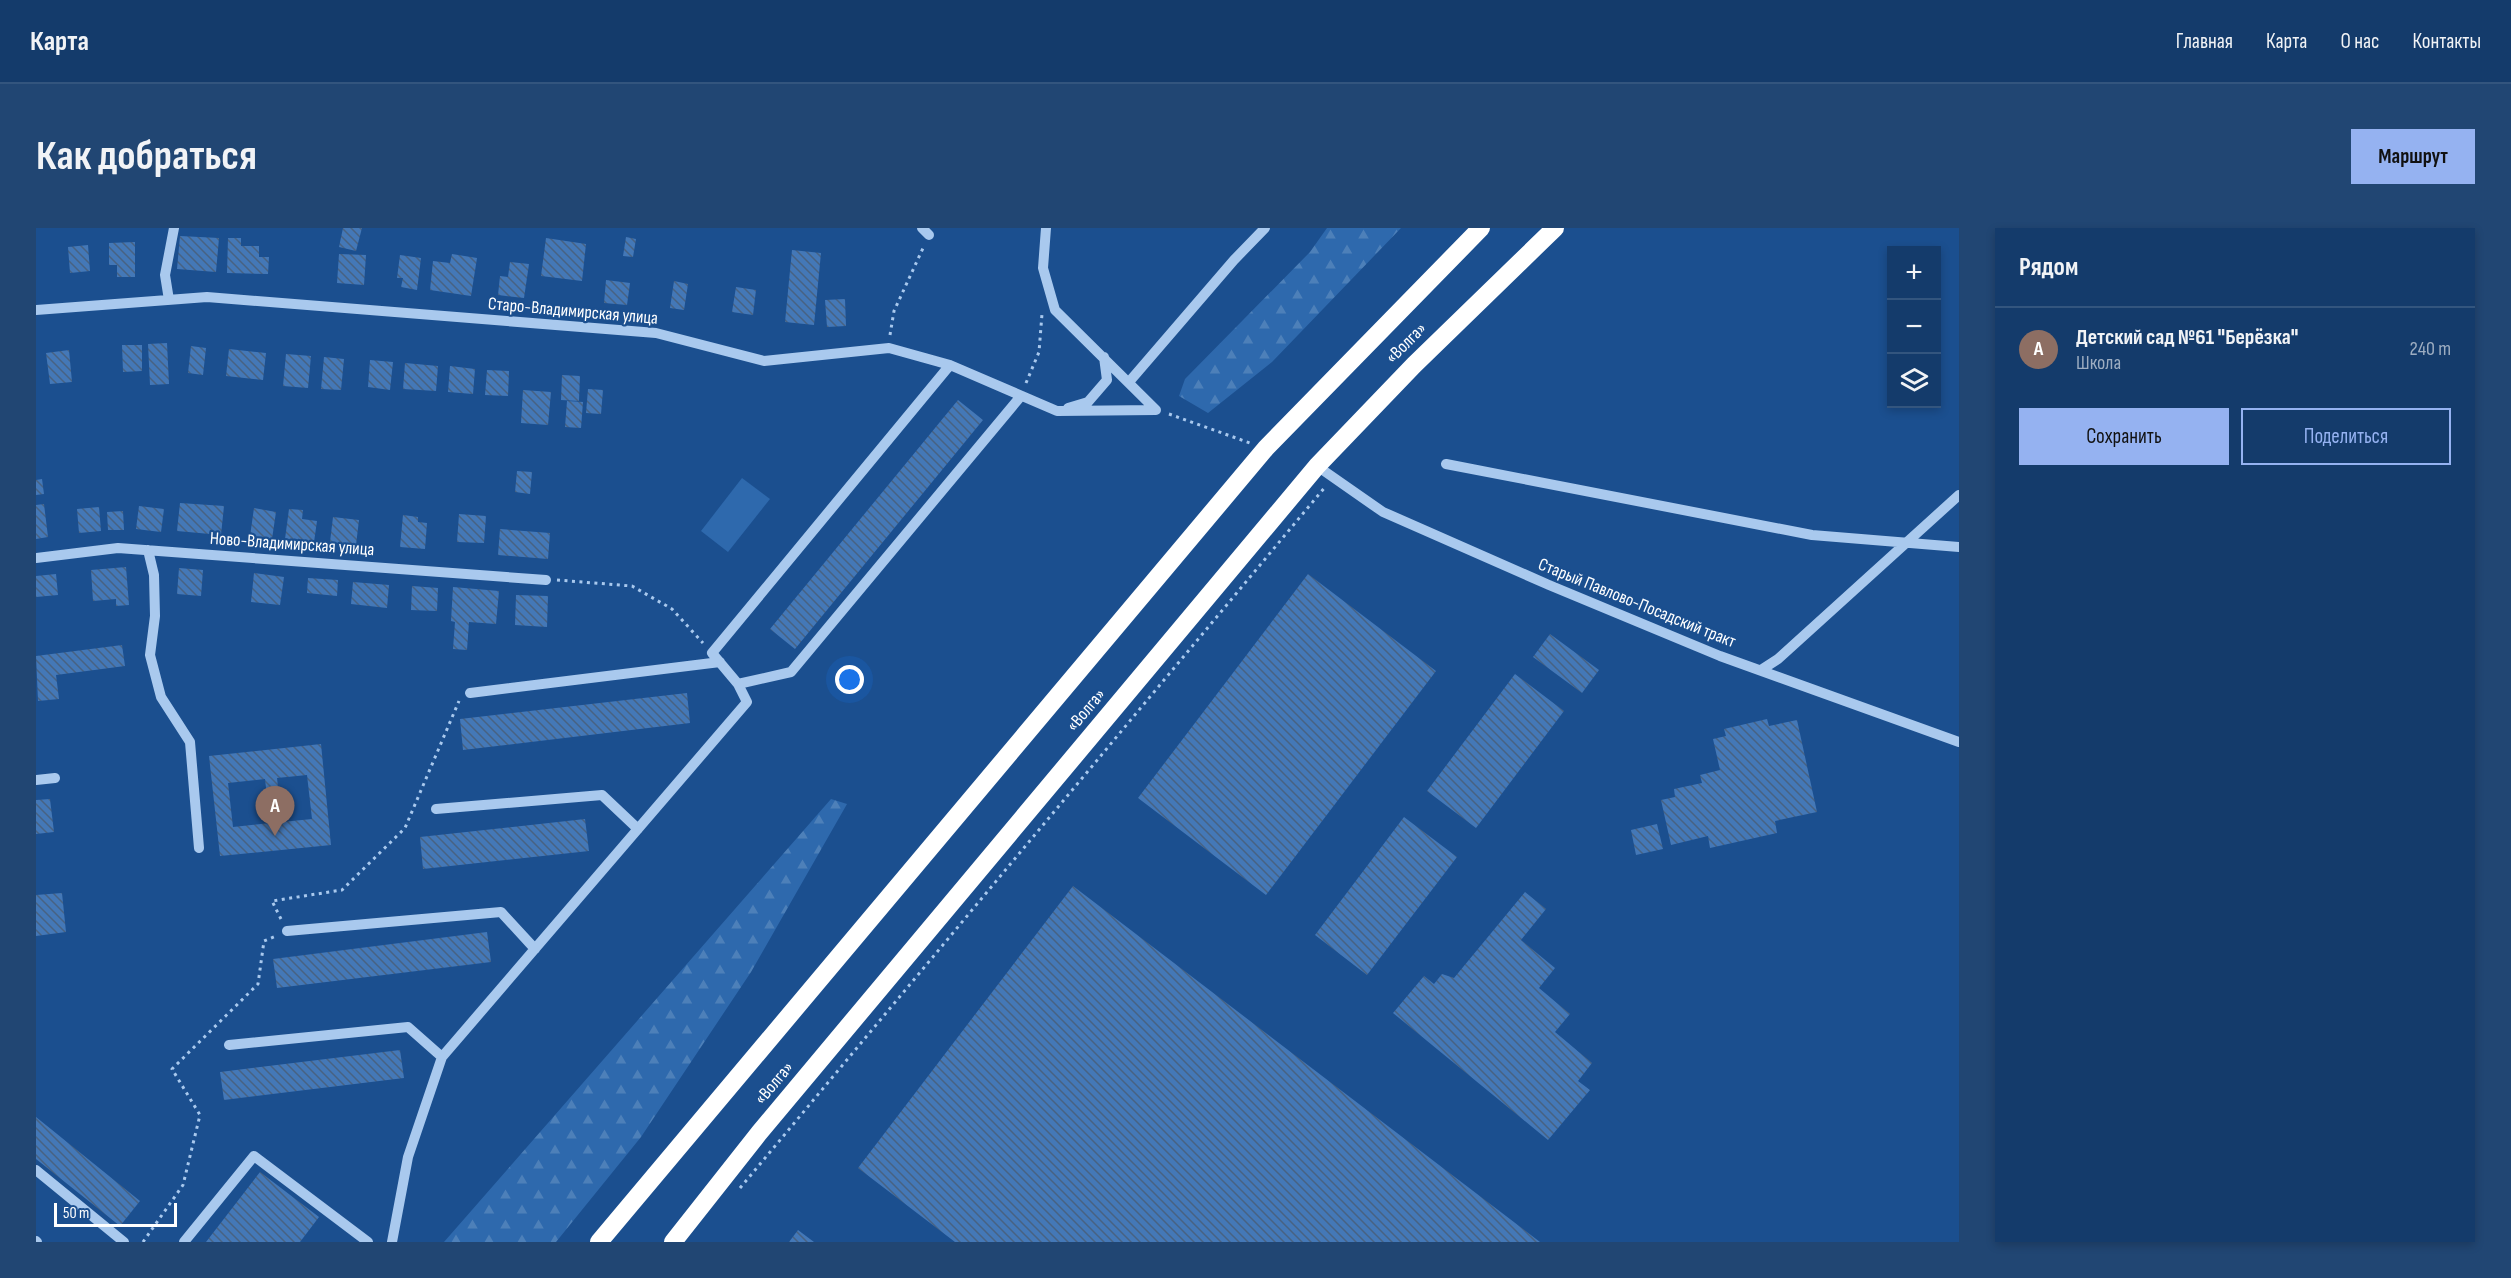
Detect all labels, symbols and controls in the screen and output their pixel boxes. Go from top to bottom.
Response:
text: Карта [30,25,89,58]
text: Главная [2176,29,2233,54]
text: Карта [2266,29,2307,54]
text: О нас [2340,29,2379,54]
text: Контакты [2412,29,2481,54]
button: Маршрут [2351,129,2475,184]
text: Как добраться [36,131,257,182]
map controls [1887,246,1941,408]
button: + [1887,246,1941,300]
text: Рядом [2019,252,2078,283]
street label: Старо-Владимирская улица [487,293,659,329]
button: − [1887,300,1941,354]
street label: «Волга» [1381,318,1431,368]
text: Детский сад №61 "Берёзка" [2076,324,2298,351]
text: A [2034,337,2043,361]
text: 240 m [2410,337,2451,361]
text: Школа [2076,351,2121,375]
button: layers [1887,354,1941,408]
button: Сохранить [2019,408,2229,465]
button: Поделиться [2241,408,2451,465]
street label: Ново-Владимирская улица [209,528,375,560]
street label: Старый Павлово-Посадский тракт [1535,554,1739,652]
your location [835,665,864,694]
street label: «Волга» [1062,684,1110,736]
pin: A [256,786,294,836]
street label: «Волга» [750,1057,798,1109]
scale bar [54,1200,177,1228]
text: 50 m [63,1204,89,1223]

